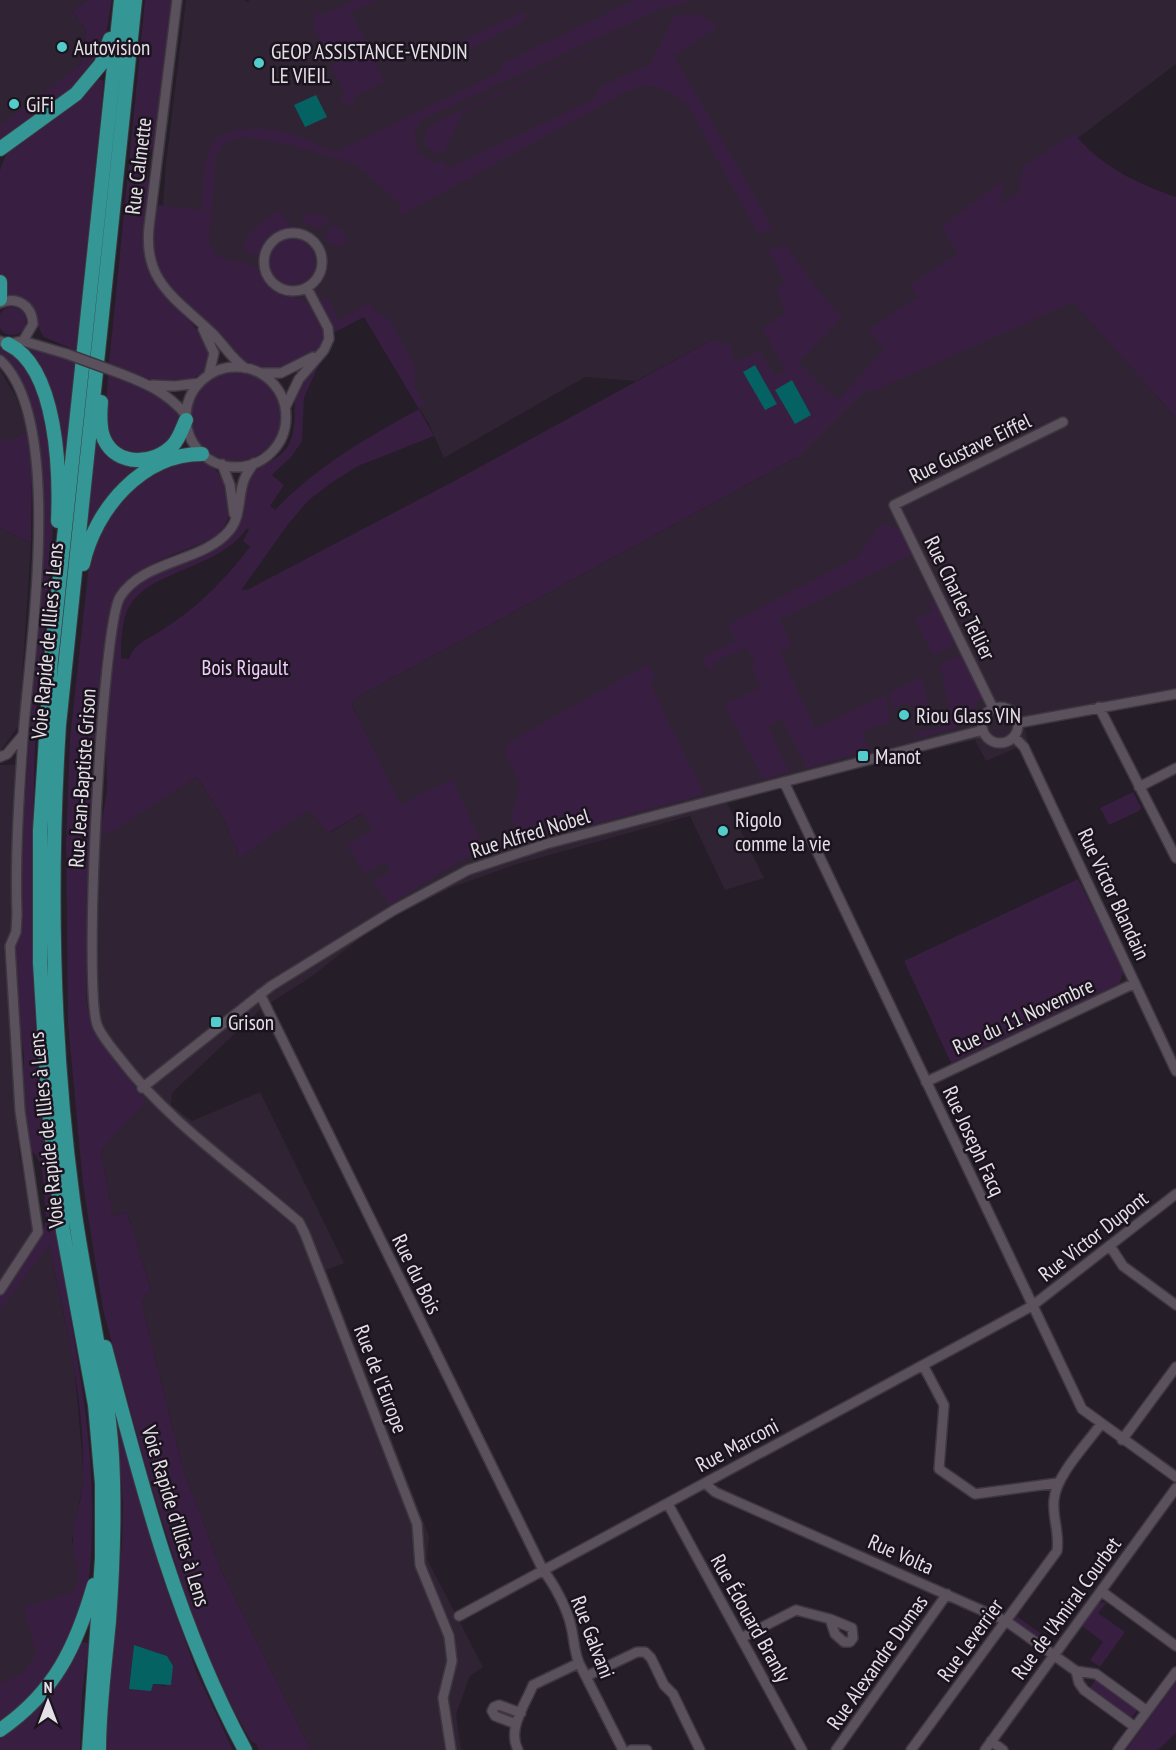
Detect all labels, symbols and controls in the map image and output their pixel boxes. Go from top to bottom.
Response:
place label: Autovision [74,34,150,61]
place label: GEOP ASSISTANCE-VENDIN LE VIEIL [271,38,468,89]
marker: Autovision [55,40,69,54]
marker: GEOP ASSISTANCE-VENDIN LE VIEIL [252,56,266,70]
place label: GiFi [26,91,54,118]
marker: GiFi [7,97,21,111]
street label: Rue Calmette [119,116,157,216]
street label: Rue Gustave Eiffel [905,407,1035,489]
street label: Rue Charles Tellier [918,532,1002,665]
street label: Voie Rapide de Illies à Lens [25,542,69,741]
park label: Bois Rigault [202,654,289,681]
street label: Rue Jean-Baptiste Grison [62,688,102,868]
place label: Riou Glass VIN [916,702,1021,729]
marker: Riou Glass VIN [897,708,911,722]
place label: Manot [875,743,921,770]
marker: Manot [856,749,870,763]
street label: Rue Alfred Nobel [467,802,593,864]
place label: Rigolo comme la vie [735,806,831,857]
marker: Rigolo comme la vie [716,824,730,838]
street label: Rue Victor Blandain [1072,824,1156,964]
street label: Rue du 11 Novembre [948,972,1098,1060]
place label: Grison [228,1009,274,1036]
marker: Grison [209,1015,223,1029]
street label: Voie Rapide de Illies à Lens [22,1031,70,1230]
street label: Rue Joseph Facq [937,1082,1011,1200]
street label: Rue Victor Dupont [1033,1185,1153,1287]
street label: Rue du Bois [386,1230,448,1318]
street label: Rue de l'Europe [348,1321,414,1437]
street label: Rue Marconi [691,1412,783,1478]
street label: Voie Rapide d’Illies à Lens [135,1421,216,1610]
street label: Rue Volta [864,1528,938,1580]
street label: Rue de l'Amiral Courbet [1005,1531,1127,1684]
street label: Rue Édouard Branly [705,1549,797,1687]
street label: Rue Alexandre Dumas [821,1589,933,1735]
street label: Rue Galvani [565,1592,621,1682]
street label: Rue Leverrier [931,1593,1009,1687]
north arrow [18,1672,78,1732]
text: N [44,1677,52,1697]

